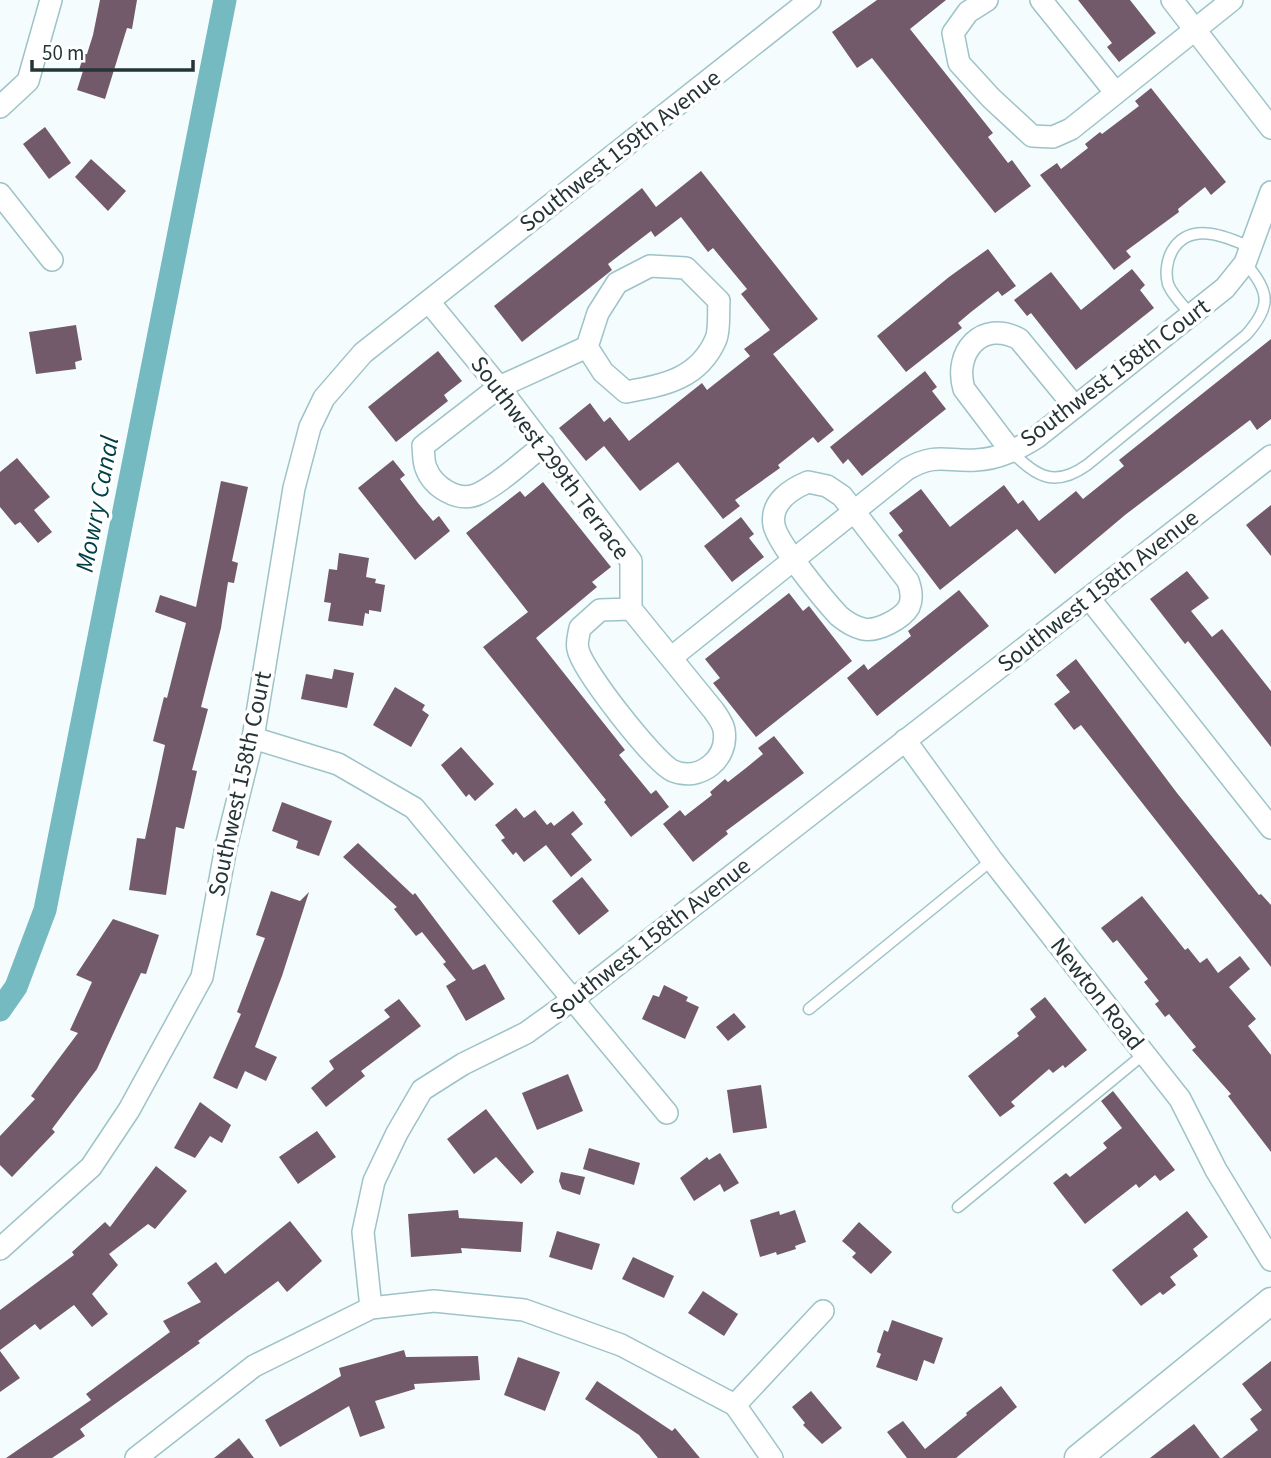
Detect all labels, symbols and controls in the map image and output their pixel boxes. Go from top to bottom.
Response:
scale bar [32,28,192,72]
text: 50 m [42,38,84,68]
street label: Southwest 159th Avenue [512,61,728,241]
street label: Southwest 158th Court [1013,290,1217,456]
street label: Southwest 299th Terrace [462,349,638,567]
water label: Mowry Canal [66,432,128,575]
street label: Southwest 158th Avenue [990,501,1206,681]
street label: Southwest 158th Court [199,668,281,900]
street label: Southwest 158th Avenue [542,849,758,1029]
street label: Newton Road [1042,930,1152,1058]

